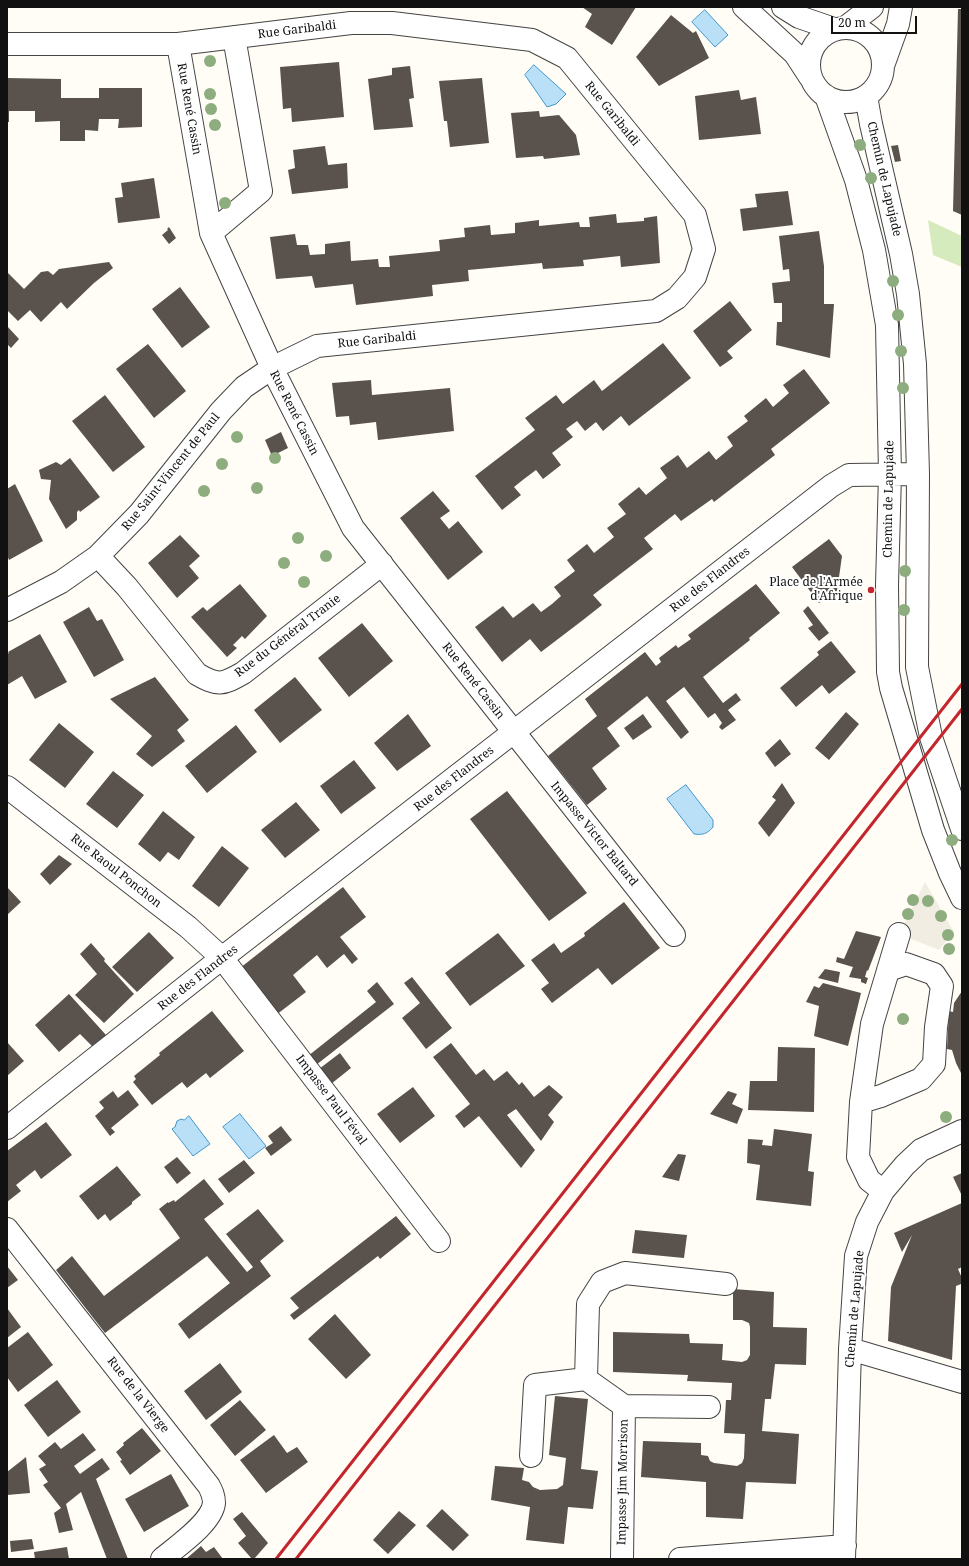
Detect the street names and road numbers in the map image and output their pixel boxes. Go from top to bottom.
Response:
street label: Rue Garibaldi [257,18,337,42]
street label: Rue René Cassin [174,62,204,156]
street label: Rue Garibaldi [582,79,642,149]
street label: Chemin de Lapujade [864,120,904,238]
street label: Rue Garibaldi [337,329,417,351]
street label: Rue René Cassin [266,368,322,458]
street label: Rue Saint-Vincent de Paul [119,410,223,534]
street label: Chemin de Lapujade [881,440,897,558]
street label: Rue des Flandres [667,544,753,616]
street label: Rue du Général Tranie [232,591,344,681]
street label: Rue René Cassin [439,640,507,722]
street label: Rue des Flandres [411,743,497,815]
street label: Impasse Victor Baltard [547,779,641,889]
street label: Rue Raoul Ponchon [68,831,164,911]
street label: Rue des Flandres [155,942,241,1014]
street label: Impasse Paul Féval [292,1052,370,1148]
street label: Chemin de Lapujade [843,1250,867,1368]
street label: Rue de la Vierge [104,1354,172,1436]
street label: Impasse Jim Morrison [615,1419,631,1545]

